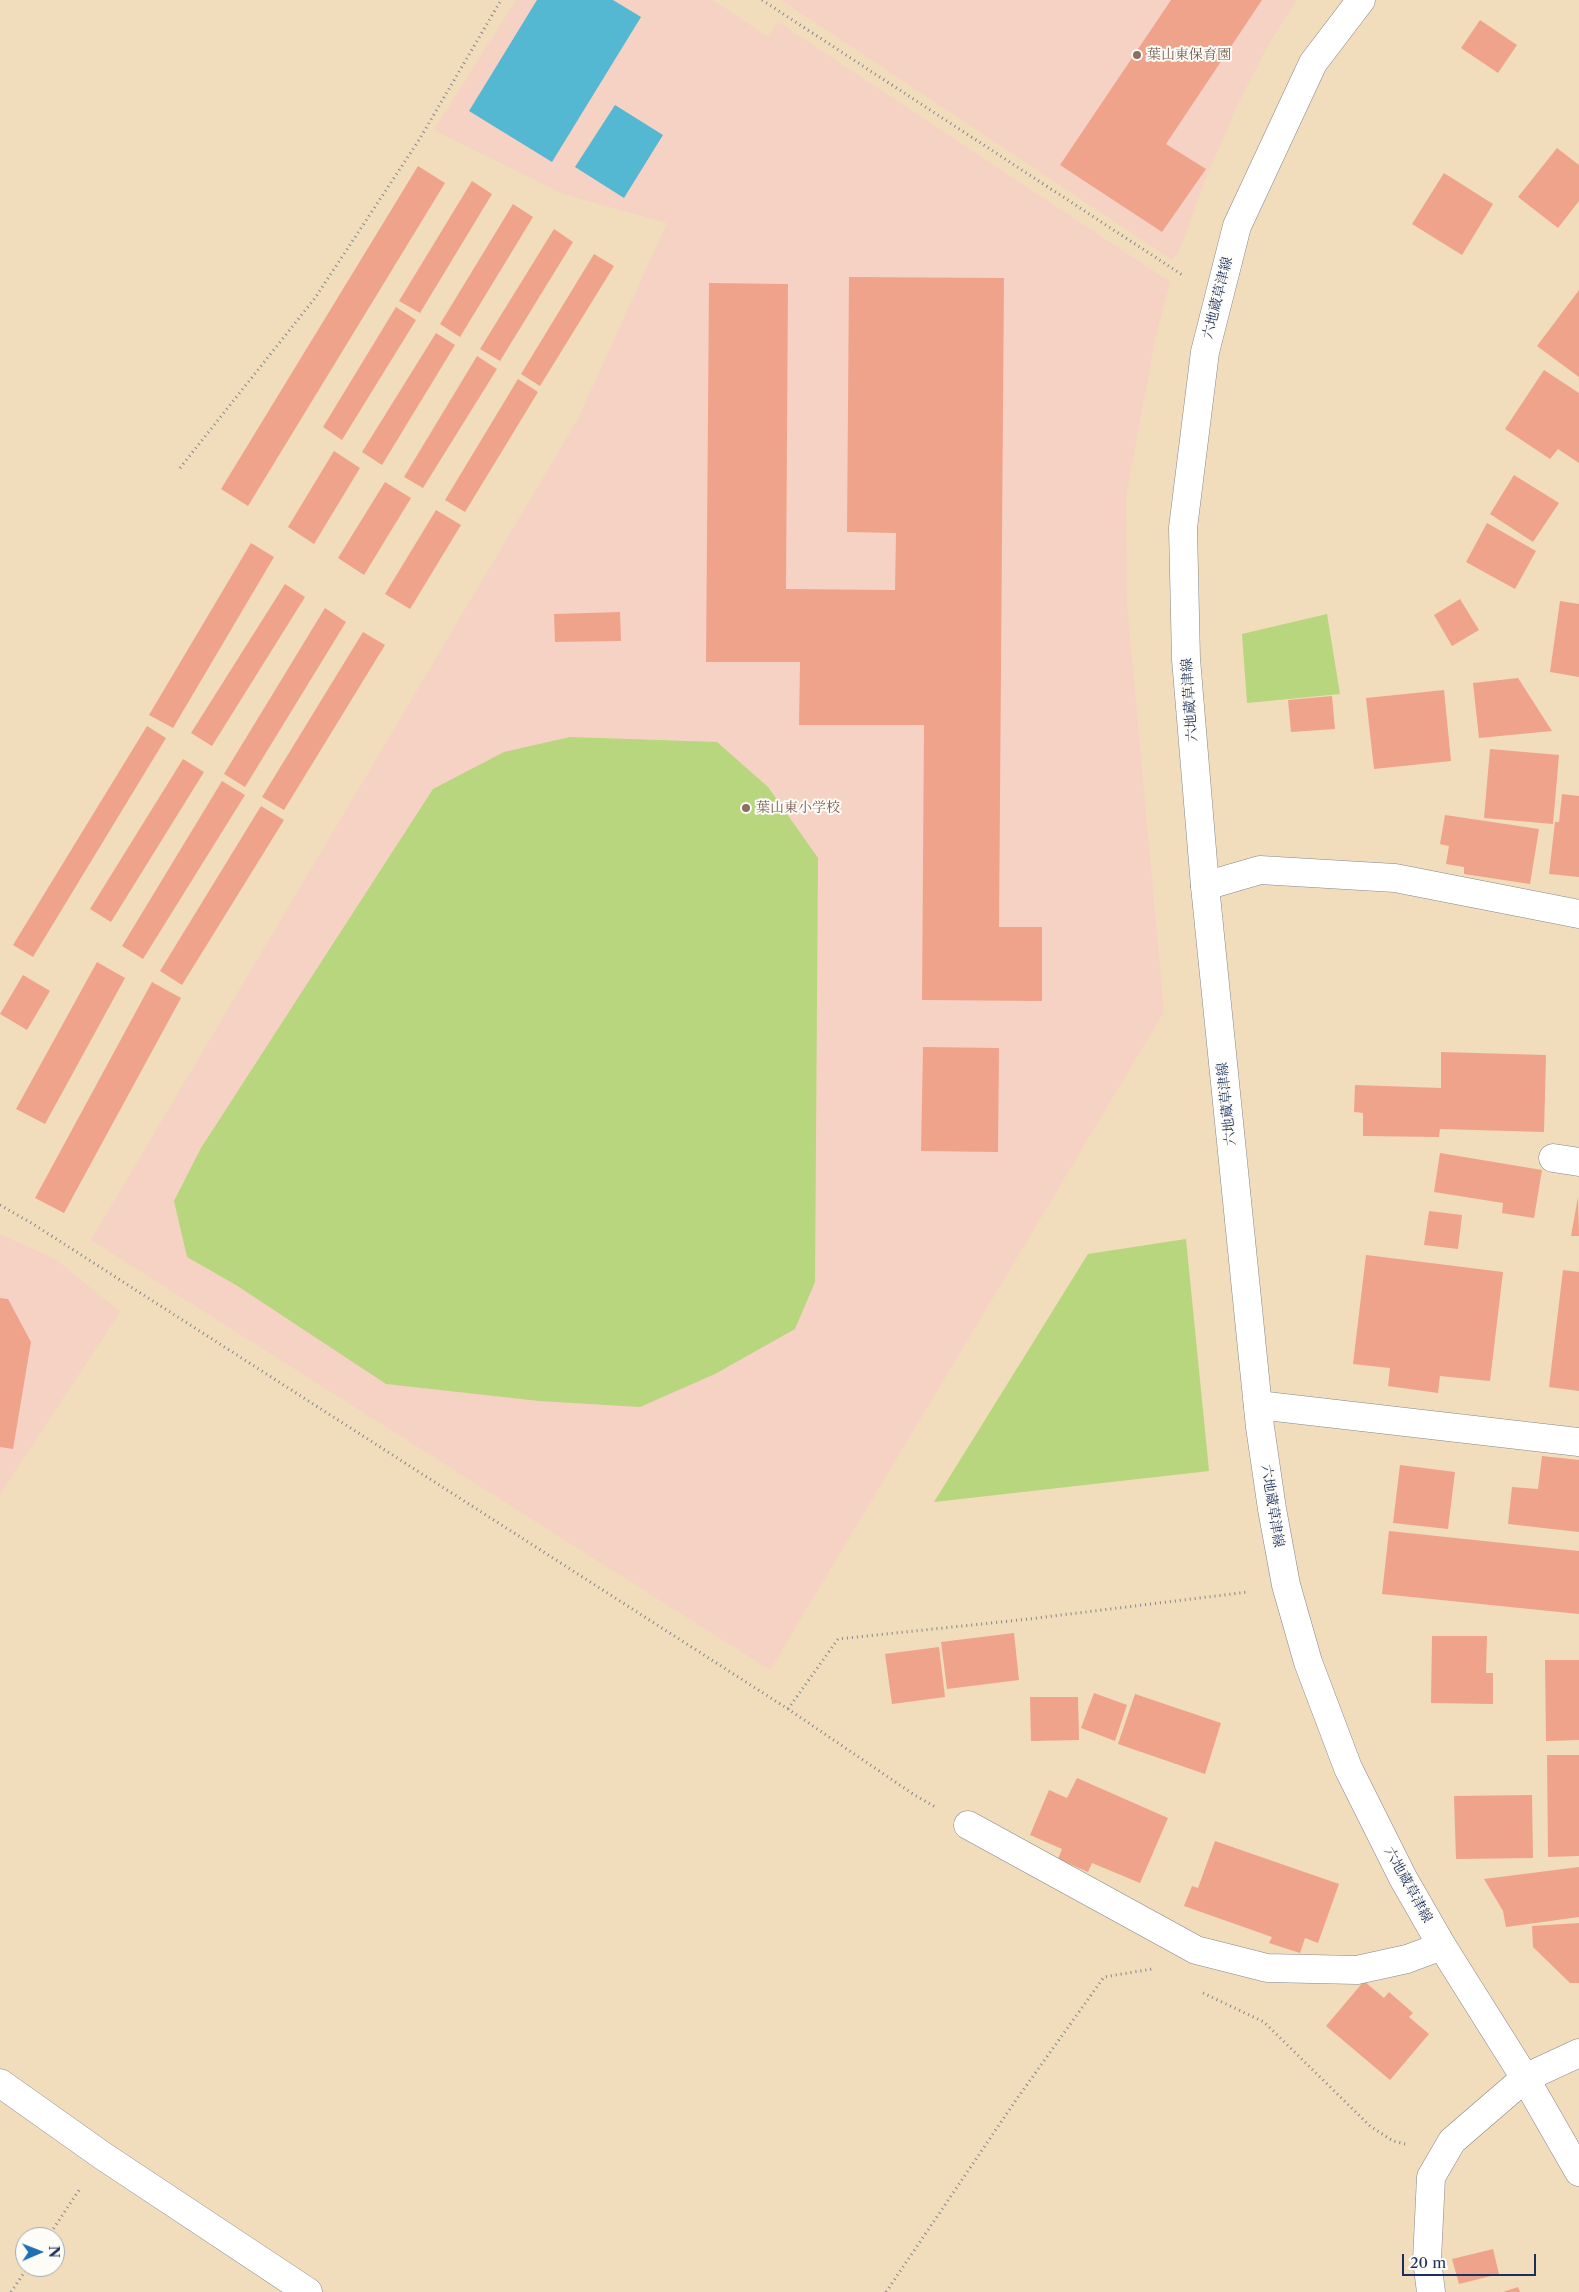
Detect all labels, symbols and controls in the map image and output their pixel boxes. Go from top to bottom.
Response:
place label: 葉山東保育園 [1147,47,1231,63]
marker: 葉山東保育園 [1131,49,1143,61]
street label: 六地蔵草津線 [1200,255,1236,341]
street label: 六地蔵草津線 [1179,658,1201,742]
place label: 葉山東小学校 [756,800,840,816]
marker: 葉山東小学校 [740,802,752,814]
street label: 六地蔵草津線 [1214,1061,1240,1147]
street label: 六地蔵草津線 [1257,1463,1287,1549]
street label: 六地蔵草津線 [1380,1844,1436,1926]
north arrow [15,2227,65,2277]
scale bar [1404,2244,1538,2276]
text: N [45,2246,63,2258]
text: 20 m [1410,2253,1446,2272]

